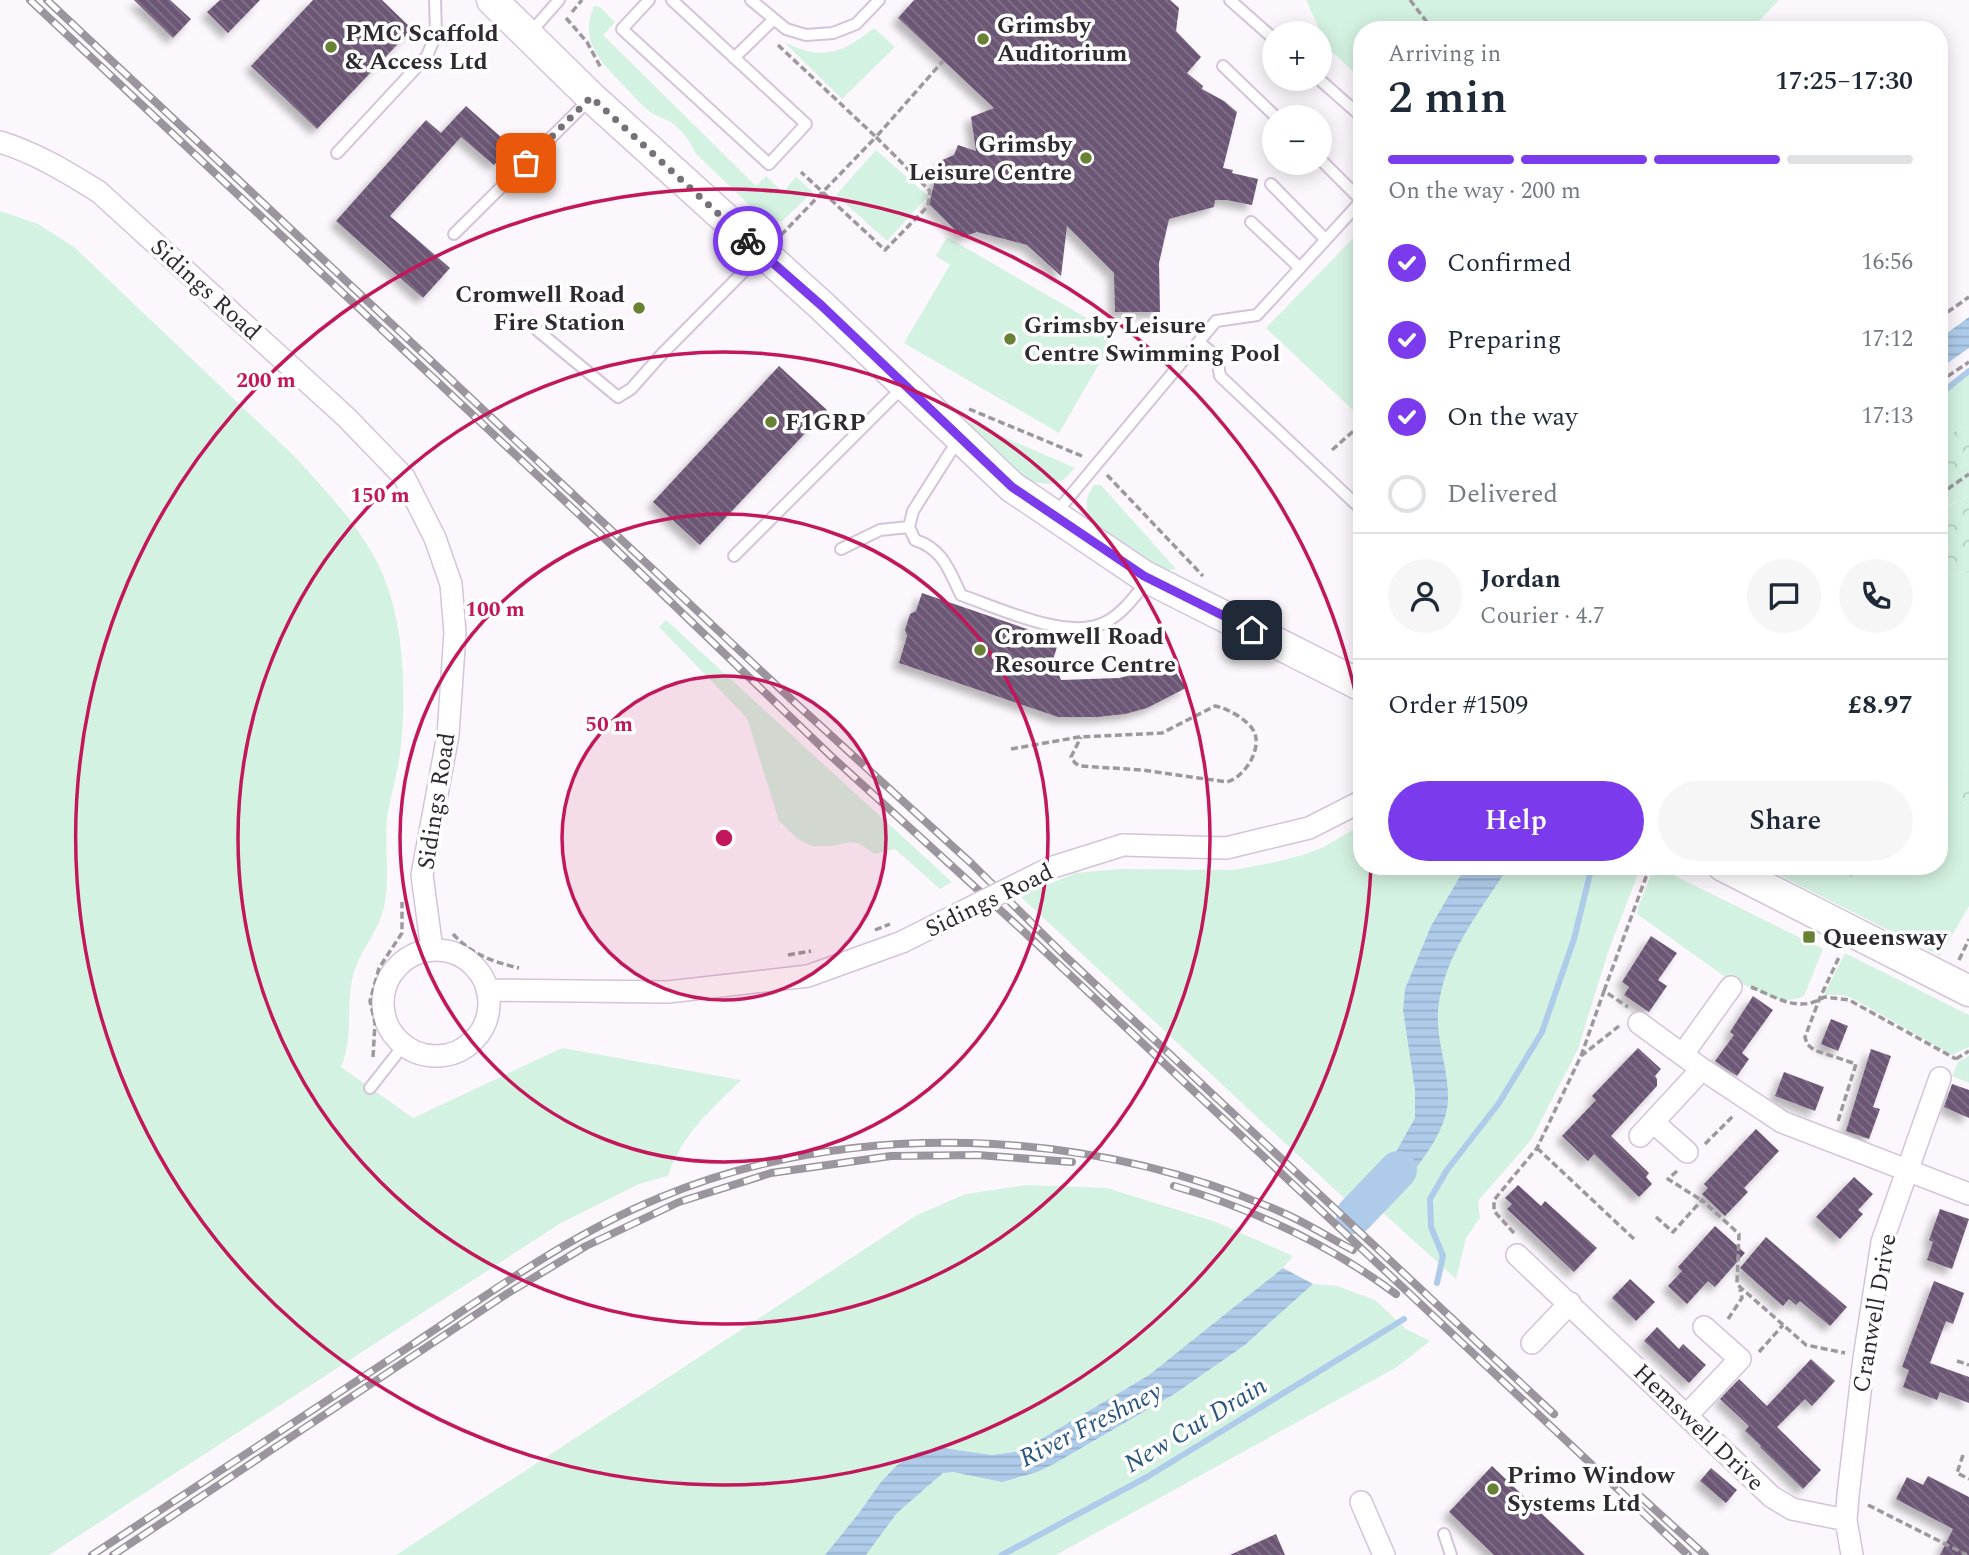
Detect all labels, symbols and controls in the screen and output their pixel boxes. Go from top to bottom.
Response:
place label: Grimsby Auditorium [997,8,1128,72]
place label: PMC Scaffold & Access Ltd [345,16,499,80]
map controls [1262,21,1332,175]
button: + [1262,21,1332,91]
marker: Grimsby Auditorium [975,31,991,47]
text: Arriving in [1388,37,1501,72]
marker: PMC Scaffold & Access Ltd [323,39,339,55]
text: 17:25–17:30 [1775,61,1913,101]
text: 2 min [1388,63,1507,133]
button: − [1262,105,1332,175]
place label: Grimsby Leisure Centre [909,127,1074,191]
pin [496,133,556,193]
icon: bag [507,144,545,182]
marker: Grimsby Leisure Centre [1078,150,1094,166]
text: On the way · 200 m [1388,174,1581,209]
courier [713,206,783,276]
icon: bike [729,222,767,260]
street label: Sidings Road [142,230,269,349]
text: Confirmed [1447,243,1572,283]
icon: check [1388,244,1426,282]
text: 16:56 [1861,245,1913,280]
place label: Cromwell Road Fire Station [455,277,625,341]
marker: Cromwell Road Fire Station [631,300,647,316]
place label: Grimsby Leisure Centre Swimming Pool [1024,308,1281,372]
text: Preparing [1447,320,1561,360]
icon: check [1388,321,1426,359]
text: 17:12 [1861,322,1913,357]
marker: Grimsby Leisure Centre Swimming Pool [1002,331,1018,347]
text: 200 m [236,365,296,397]
text: On the way [1447,397,1578,437]
icon: check [1388,398,1426,436]
text: 17:13 [1861,399,1913,434]
place label: F1GRP [785,405,866,441]
marker: F1GRP [763,414,779,430]
text: Delivered [1447,474,1558,514]
text: 150 m [350,480,410,512]
button: person [1388,559,1462,633]
text: Jordan [1480,559,1561,599]
button: chat [1747,559,1821,633]
button: phone [1839,559,1913,633]
text: 100 m [465,594,525,626]
text: Courier · 4.7 [1480,599,1605,634]
pin [1222,600,1282,660]
icon: home [1233,611,1271,649]
place label: Cromwell Road Resource Centre [994,619,1176,683]
marker: Cromwell Road Resource Centre [972,642,988,658]
text: Order #1509 [1388,685,1528,725]
text: £8.97 [1848,685,1913,725]
text: 50 m [585,709,633,741]
street label: Sidings Road [408,730,466,872]
button: Help [1388,781,1644,861]
button: Share [1658,781,1913,861]
centre of rings [712,826,736,850]
street label: Sidings Road [919,854,1060,947]
place label: Queensway [1823,920,1948,956]
marker: Queensway [1801,929,1817,945]
street label: Cranwell Drive [1843,1231,1907,1396]
street label: Hemswell Drive [1624,1356,1772,1500]
water label: New Cut Drain [1116,1366,1275,1483]
water label: River Freshney [1012,1372,1169,1478]
place label: Primo Window Systems Ltd [1507,1458,1676,1522]
marker: Primo Window Systems Ltd [1485,1481,1501,1497]

